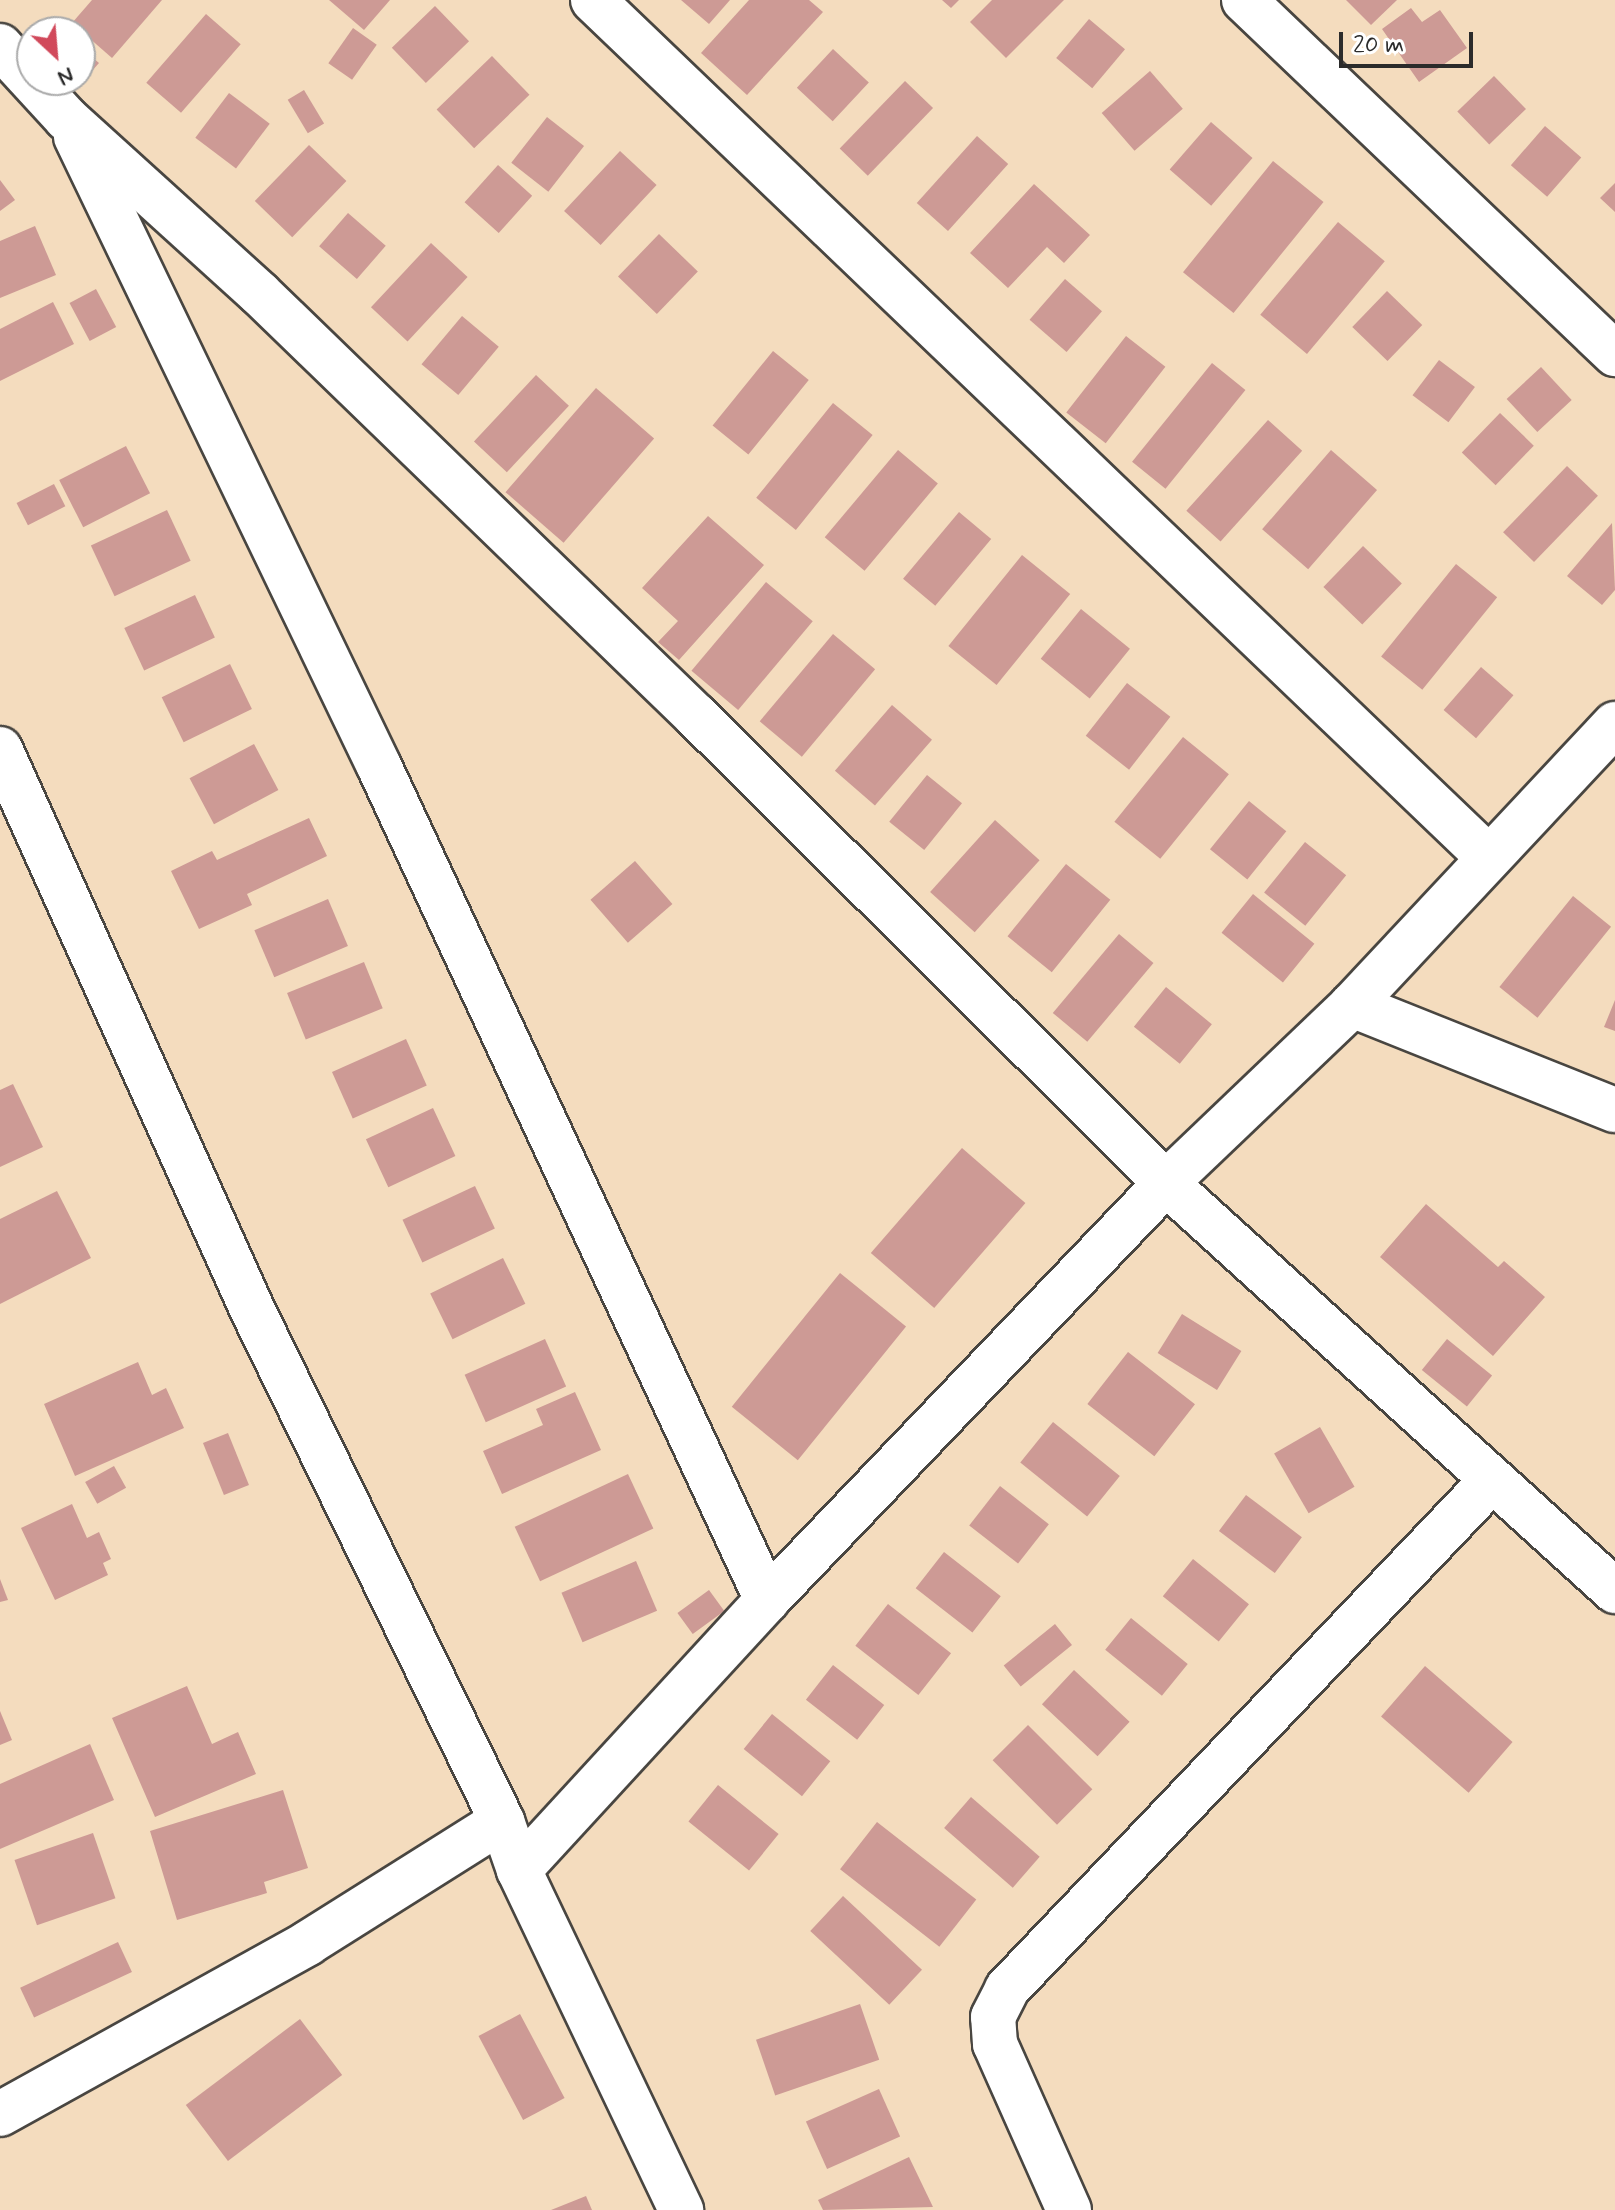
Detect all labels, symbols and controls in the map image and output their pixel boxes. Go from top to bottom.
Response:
north arrow [16,16,96,96]
scale bar [1343,16,1477,66]
text: 20 m [1353,30,1404,61]
text: N [53,60,78,92]

